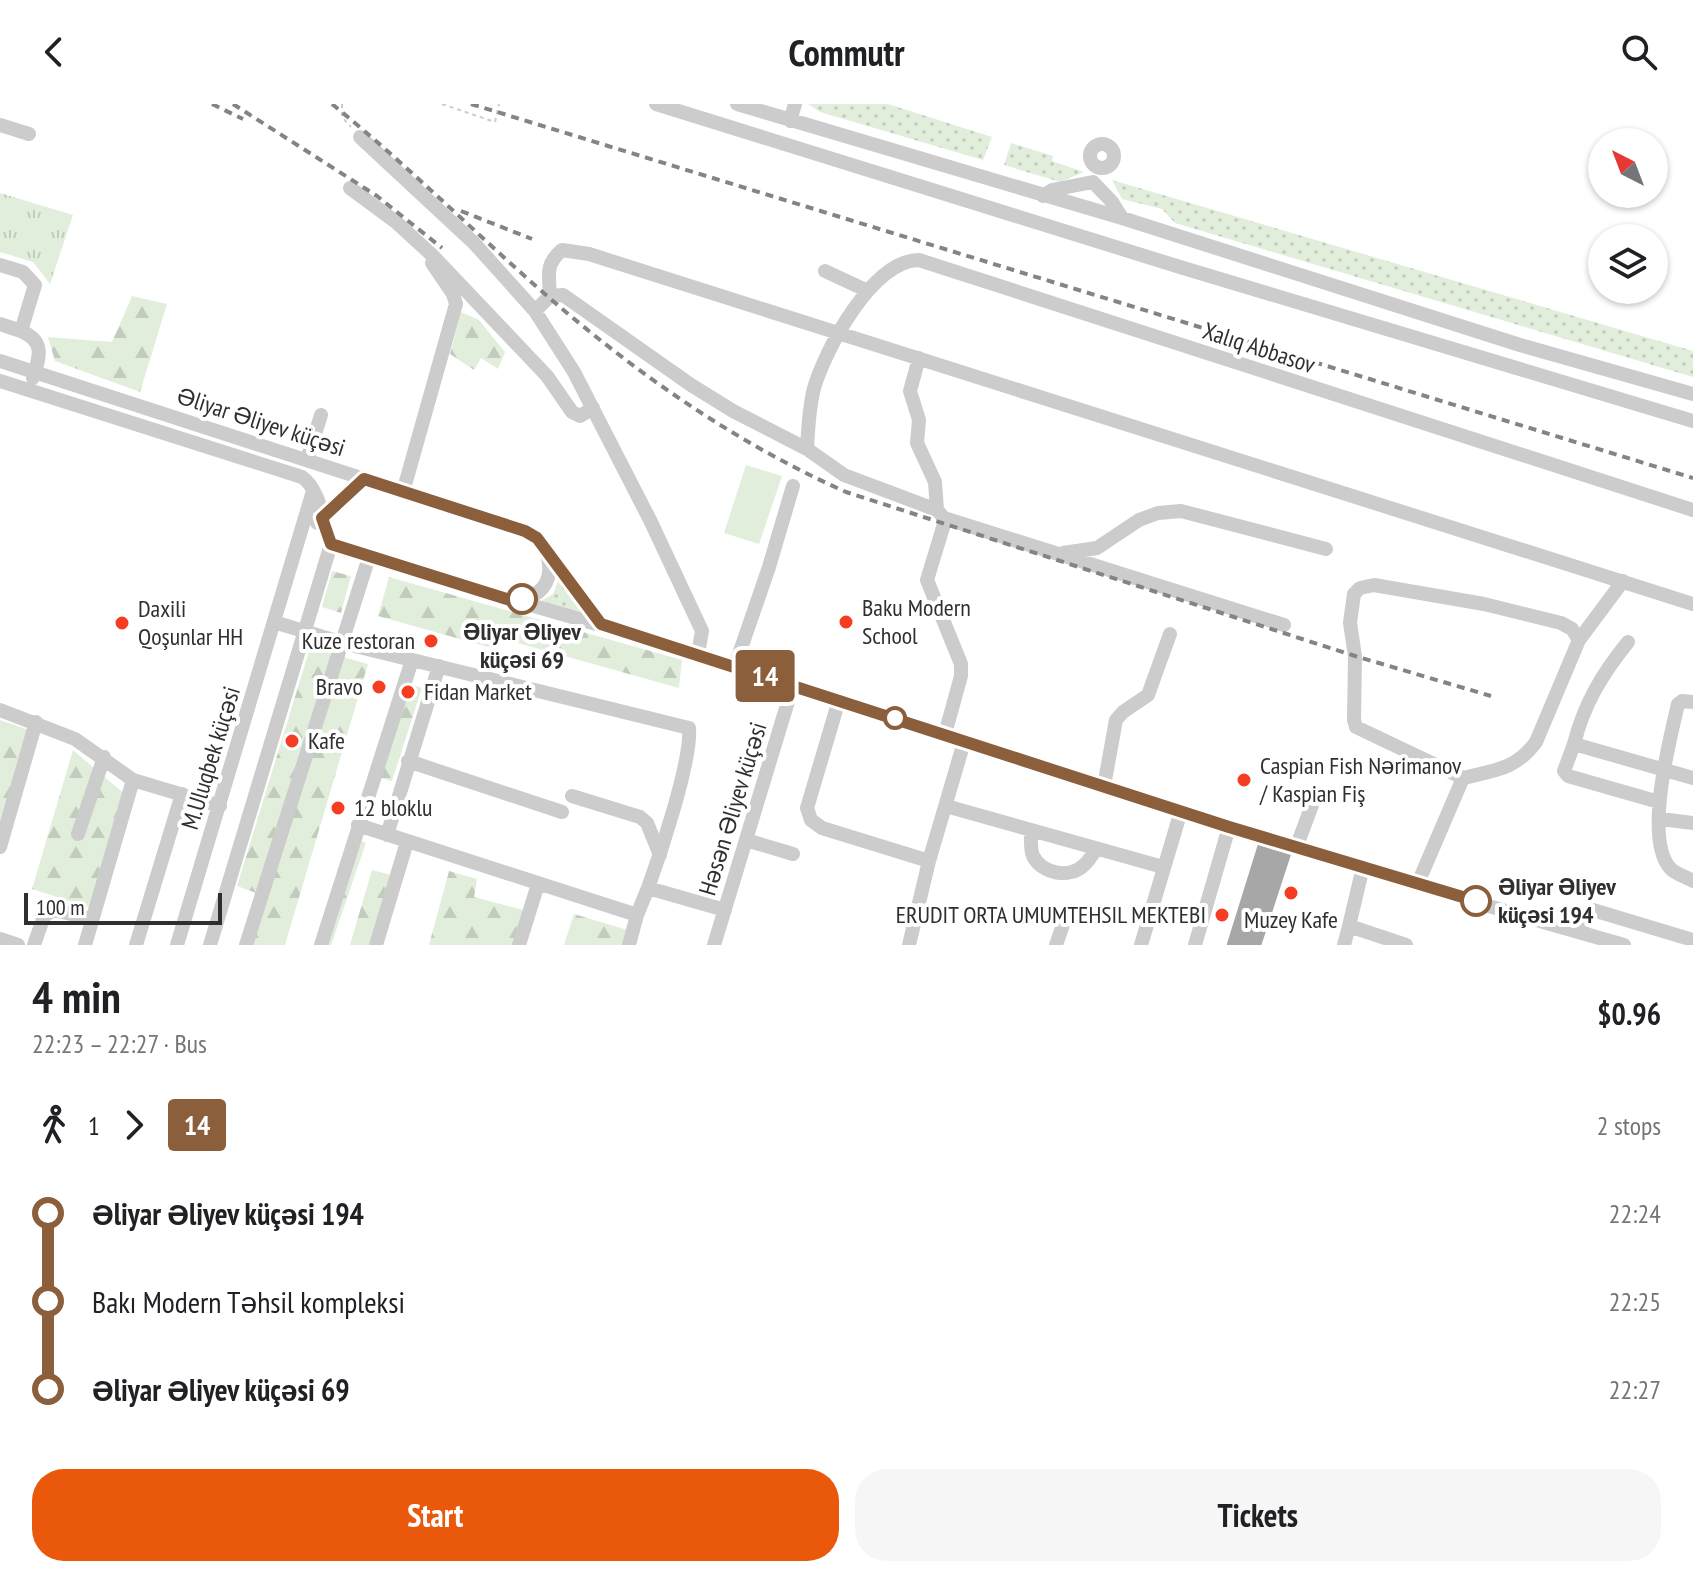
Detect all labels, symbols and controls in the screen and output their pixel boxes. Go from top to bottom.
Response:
text: Commutr [788,29,905,76]
icon: back [32,30,76,74]
icon: search [1617,30,1661,74]
north arrow [1588,128,1668,208]
map controls [1588,128,1668,304]
button: layers [1588,224,1668,304]
street label: Xalıq Abbasov [1199,315,1320,380]
street label: Əliyar Əliyev küçəsi [173,380,349,463]
marker: Əliyar Əliyev küçəsi 69 [507,584,537,614]
place label: Baku Modern School [862,592,971,651]
place label: Daxili Qoşunlar HH [138,593,243,652]
marker: Baku Modern School [837,613,855,631]
marker: Daxili Qoşunlar HH [113,614,131,632]
place label: Əliyar Əliyev küçəsi 69 [463,616,581,675]
place label: Kuze restoran [302,625,415,656]
marker: Kuze restoran [422,632,440,650]
line badge: 14 [729,650,801,702]
text: 14 [752,657,778,694]
place label: Bravo [316,671,363,702]
place label: Fidan Market [424,676,532,707]
marker: Bravo [370,678,388,696]
street label: M.Uluqbek küçəsi [174,683,247,833]
marker: Fidan Market [399,683,417,701]
unlabelled marker [884,707,906,729]
street label: Həsən Əliyev küçəsi [691,719,774,899]
place label: Kafe [308,725,345,756]
marker: Kafe [283,732,301,750]
place label: Caspian Fish Nərimanov / Kaspian Fiş [1259,750,1462,809]
marker: Caspian Fish Nərimanov / Kaspian Fiş [1235,771,1253,789]
place label: 12 bloklu [354,792,432,823]
marker: 12 bloklu [329,799,347,817]
place label: Əliyar Əliyev küçəsi 194 [1498,871,1616,930]
marker: Muzey Kafe [1282,884,1300,902]
marker: Əliyar Əliyev küçəsi 194 [1461,886,1491,916]
scale bar [24,889,222,925]
text: 100 m [36,893,85,921]
place label: ERUDIT ORTA UMUMTEHSIL MEKTEBI [896,899,1206,930]
place label: Muzey Kafe [1244,904,1338,935]
marker: ERUDIT ORTA UMUMTEHSIL MEKTEBI [1213,906,1231,924]
text: 4 min [32,968,121,1025]
text: $0.96 [1597,994,1661,1033]
text: 22:23 – 22:27 · Bus [32,1027,207,1060]
icon: walk [32,1103,76,1147]
icon: forward [112,1103,156,1147]
text: 14 [184,1106,210,1143]
text: 1 [88,1109,100,1142]
text: 2 stops [1597,1109,1661,1142]
text: Əliyar Əliyev küçəsi 194 [92,1194,364,1233]
text: 22:24 [1609,1197,1661,1230]
text: Bakı Modern Təhsil kompleksi [92,1282,405,1321]
text: 22:25 [1609,1285,1661,1318]
text: Əliyar Əliyev küçəsi 69 [92,1370,350,1409]
text: 22:27 [1609,1373,1661,1406]
button: Start [32,1469,839,1561]
button: Tickets [855,1469,1661,1561]

